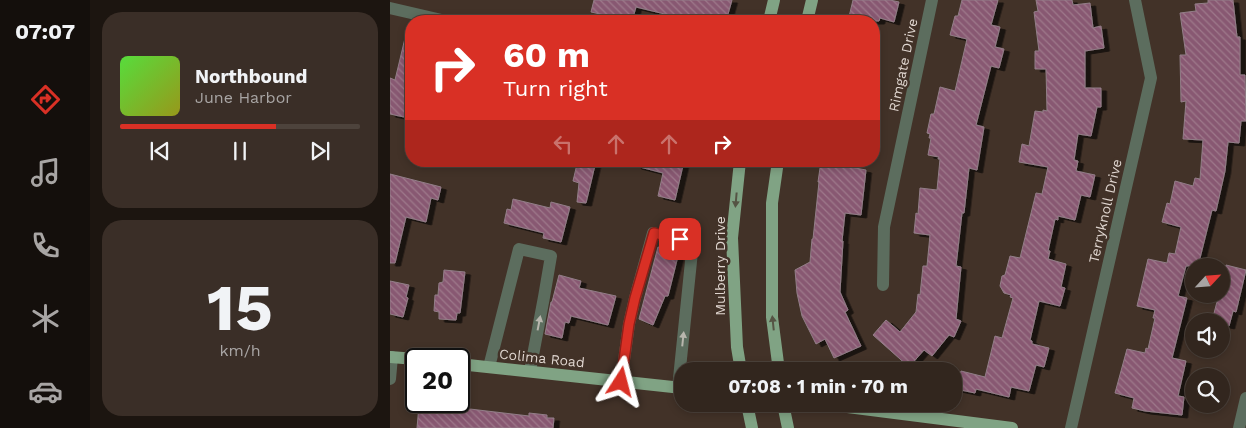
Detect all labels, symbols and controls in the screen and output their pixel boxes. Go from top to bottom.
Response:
street label: Rimgate Drive [885,17,921,113]
text: 07:07 [15,19,75,44]
text: 60 m [503,34,590,76]
icon: right [420,35,485,100]
text: Northbound [195,65,307,88]
text: Turn right [503,76,608,101]
icon: directions [28,82,63,117]
text: June Harbor [195,88,292,107]
icon: left [549,130,577,158]
icon: ahead [602,130,630,158]
icon: ahead [655,130,683,158]
icon: right [708,130,736,158]
icon: previous [146,137,174,165]
icon: pause [226,137,254,165]
icon: next [306,137,334,165]
icon: music [28,155,63,190]
street label: Terryknoll Drive [1085,157,1125,265]
one-way arrow [731,192,739,208]
street label: Mulberry Drive [712,216,728,316]
pin [659,218,701,260]
icon: arrive [666,225,694,253]
icon: phone [28,228,63,263]
north arrow [1185,258,1230,302]
map controls [1185,258,1230,413]
text: 15 [207,270,273,346]
icon: climate [28,301,63,336]
button: sound [1185,313,1230,358]
one-way arrow [769,315,777,331]
one-way arrow [535,316,543,331]
one-way arrow [679,331,687,347]
text: km/h [219,341,261,360]
street label: Colima Road [498,346,586,370]
speed limit sign: 20 [405,348,470,413]
position arrow [594,355,646,407]
button: search [1185,368,1230,413]
icon: car [28,374,63,409]
text: 07:08 · 1 min · 70 m [728,375,908,398]

